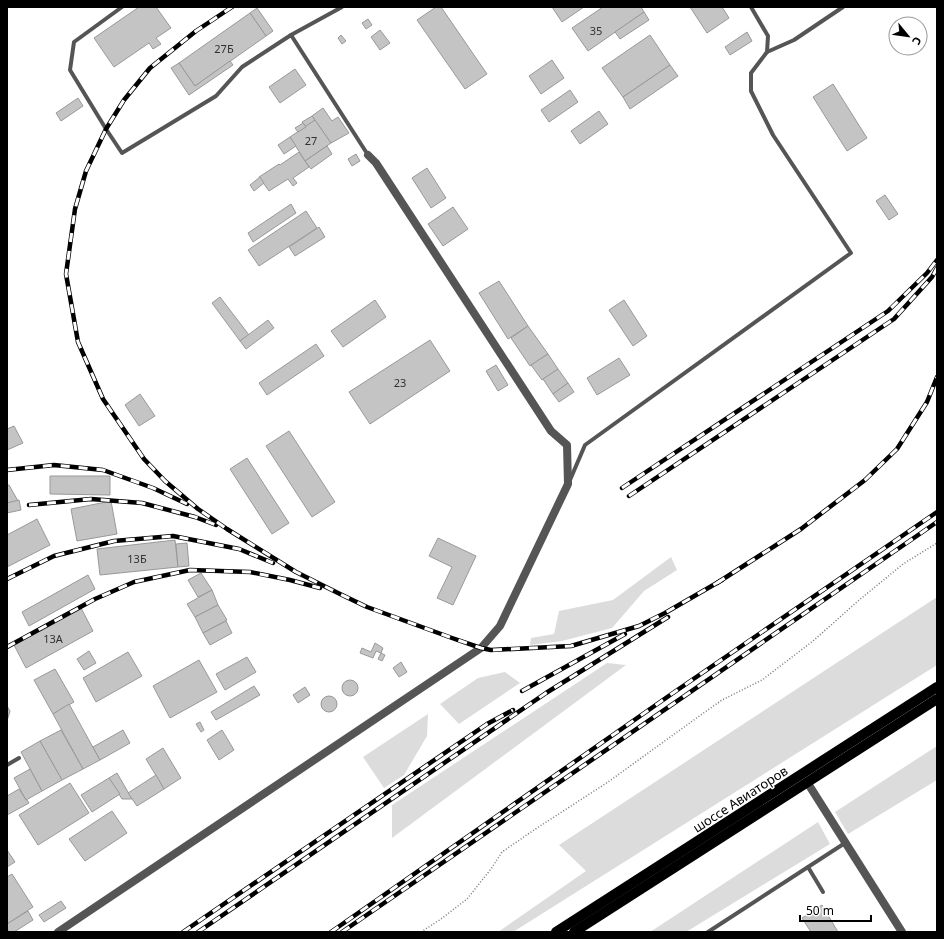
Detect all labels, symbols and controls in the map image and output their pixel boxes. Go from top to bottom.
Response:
north arrow [888,16,928,56]
house number: 35 [590,23,602,38]
text: С [909,34,925,48]
house number: 27Б [214,41,234,56]
house number: 27 [305,133,317,148]
house number: 23 [394,375,406,390]
house number: 13Б [127,551,147,566]
house number: 13А [43,631,64,646]
street label: шоссе Авиаторов [689,762,791,836]
scale bar [800,897,871,923]
text: 50 m [806,902,834,919]

